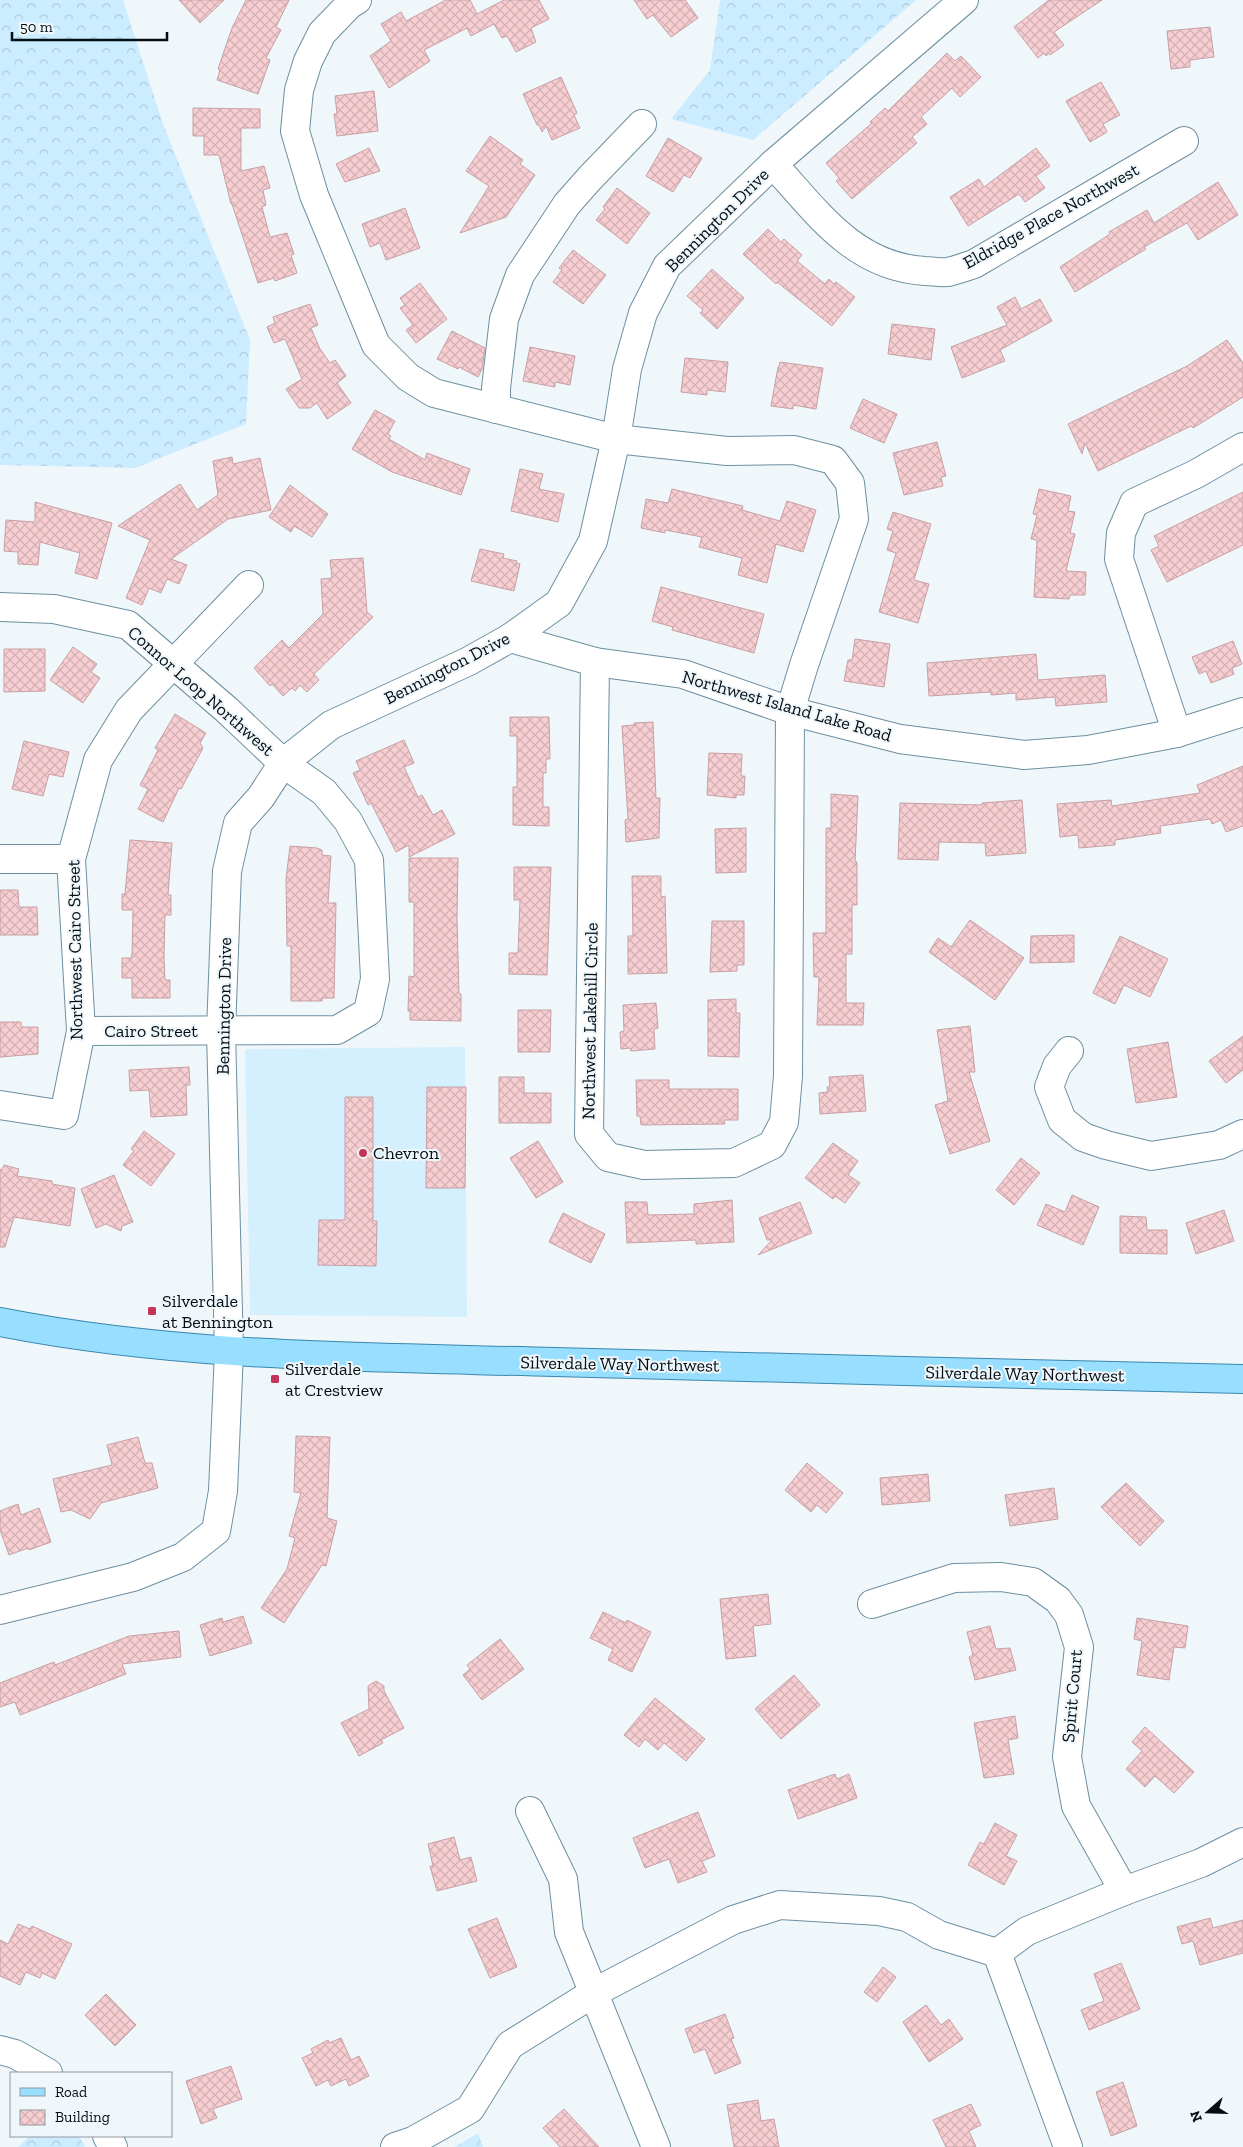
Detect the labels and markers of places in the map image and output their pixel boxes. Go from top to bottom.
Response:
place label: Chevron [373,1142,440,1164]
marker: Chevron [357,1147,369,1159]
place label: Silverdale at Bennington [162,1290,274,1333]
marker: Silverdale at Bennington [146,1305,158,1317]
place label: Silverdale at Crestview [285,1358,383,1401]
marker: Silverdale at Crestview [269,1373,281,1385]

